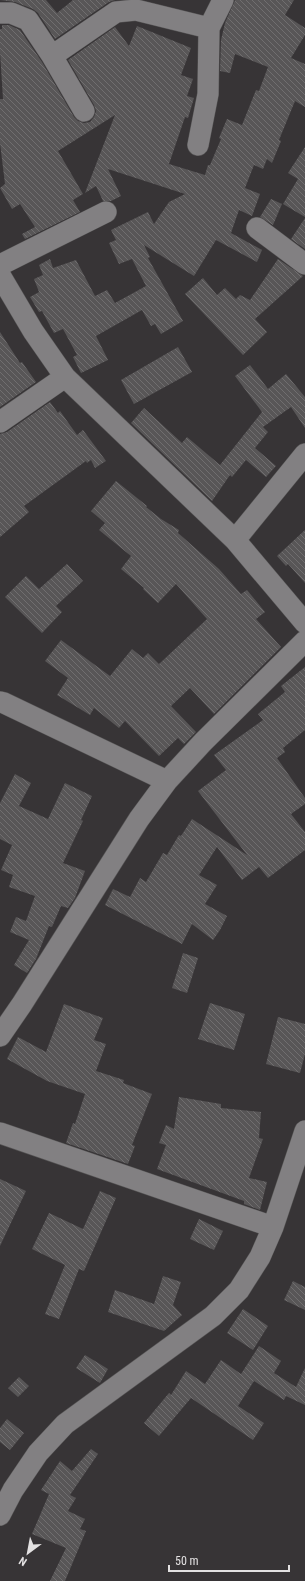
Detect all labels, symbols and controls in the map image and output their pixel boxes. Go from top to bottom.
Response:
north arrow [8,1533,48,1573]
scale bar [169,1547,289,1573]
text: N [16,1554,29,1568]
text: 50 m [175,1554,199,1568]

